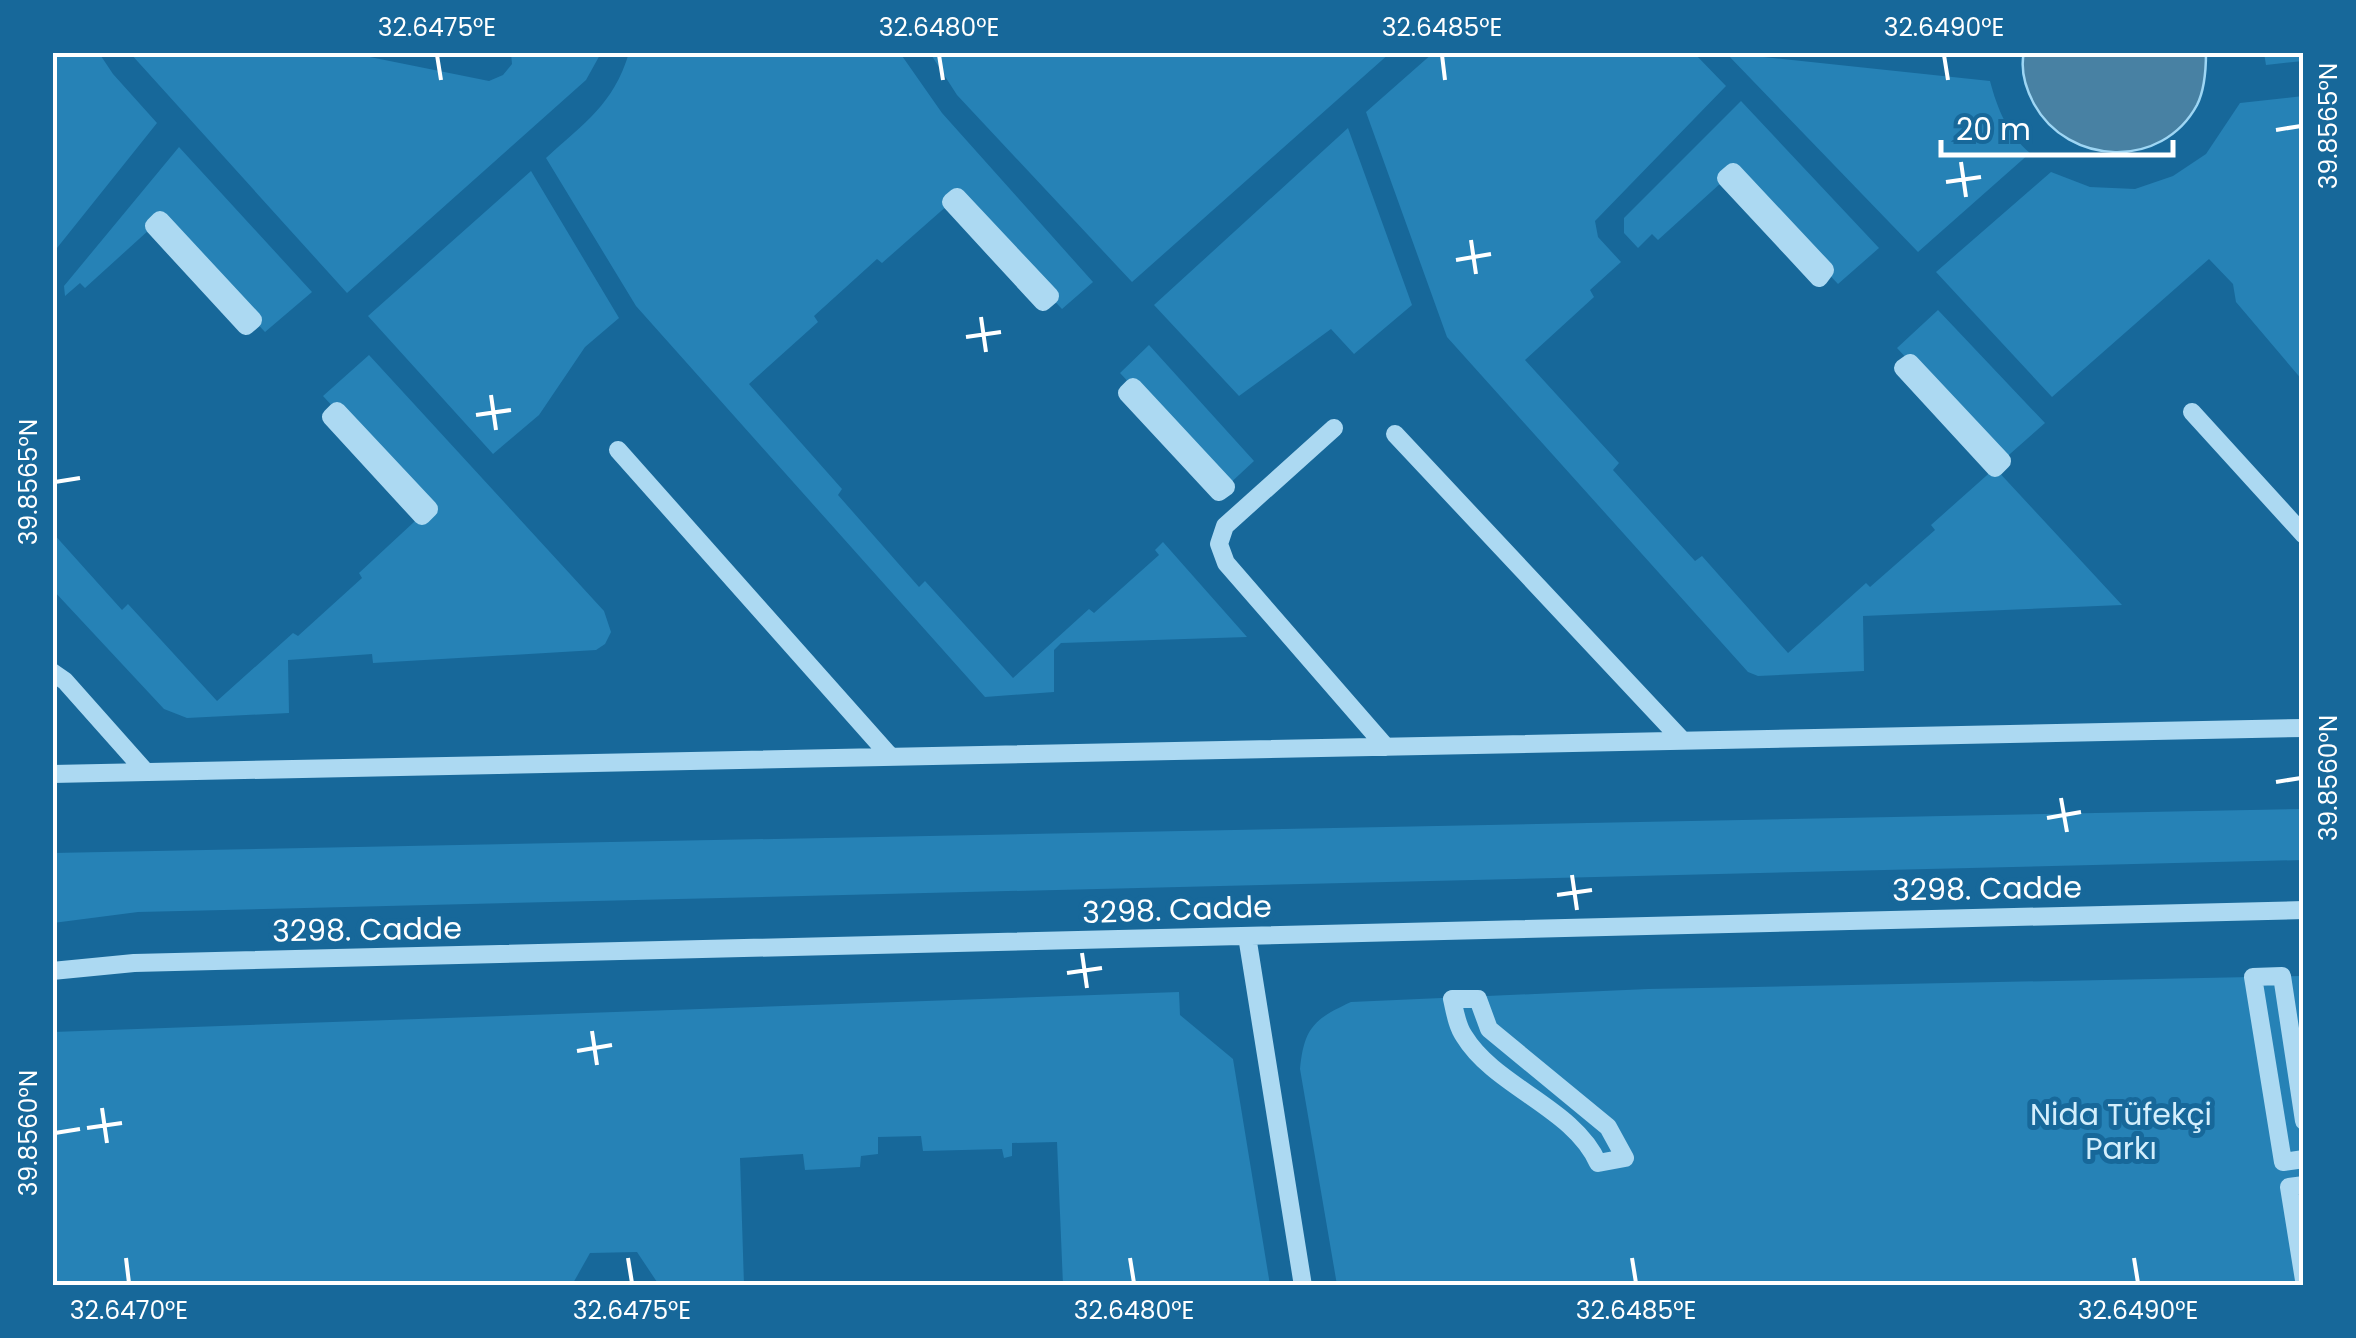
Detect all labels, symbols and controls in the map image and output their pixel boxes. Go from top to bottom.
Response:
text: 32.6475°E [378,10,496,45]
text: 32.6480°E [879,10,999,45]
text: 32.6485°E [1382,10,1502,45]
text: 32.6490°E [1884,10,2004,45]
text: 39.8565°N [2311,63,2346,189]
scale bar [1941,95,2174,157]
text: 20 m [1956,108,2031,151]
text: 39.8565°N [11,419,46,545]
text: 39.8560°N [2311,715,2346,841]
street label: 3298. Cadde [1892,865,2082,912]
street label: 3298. Cadde [1081,885,1273,934]
street label: 3298. Cadde [272,906,462,953]
text: 39.8560°N [11,1070,46,1196]
park label: Nida Tüfekçi Parkı [2030,1093,2212,1170]
text: 32.6470°E [70,1293,188,1328]
text: 32.6475°E [573,1293,691,1328]
text: 32.6480°E [1074,1293,1194,1328]
text: 32.6485°E [1576,1293,1696,1328]
text: 32.6490°E [2078,1293,2198,1328]

